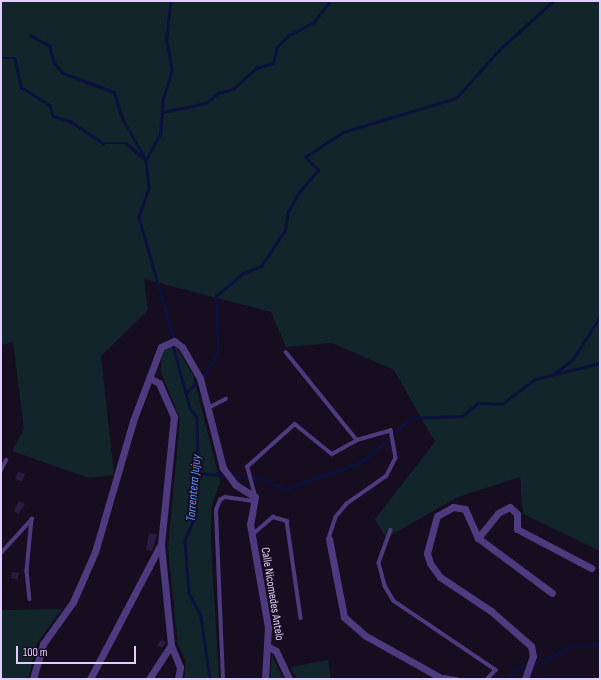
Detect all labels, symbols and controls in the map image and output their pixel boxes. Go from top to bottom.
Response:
water label: Torrentera Jujuy [183,454,205,522]
street label: Calle Nicomedes Antelo [258,546,286,642]
scale bar [18,638,138,664]
text: 100 m [23,645,48,660]

